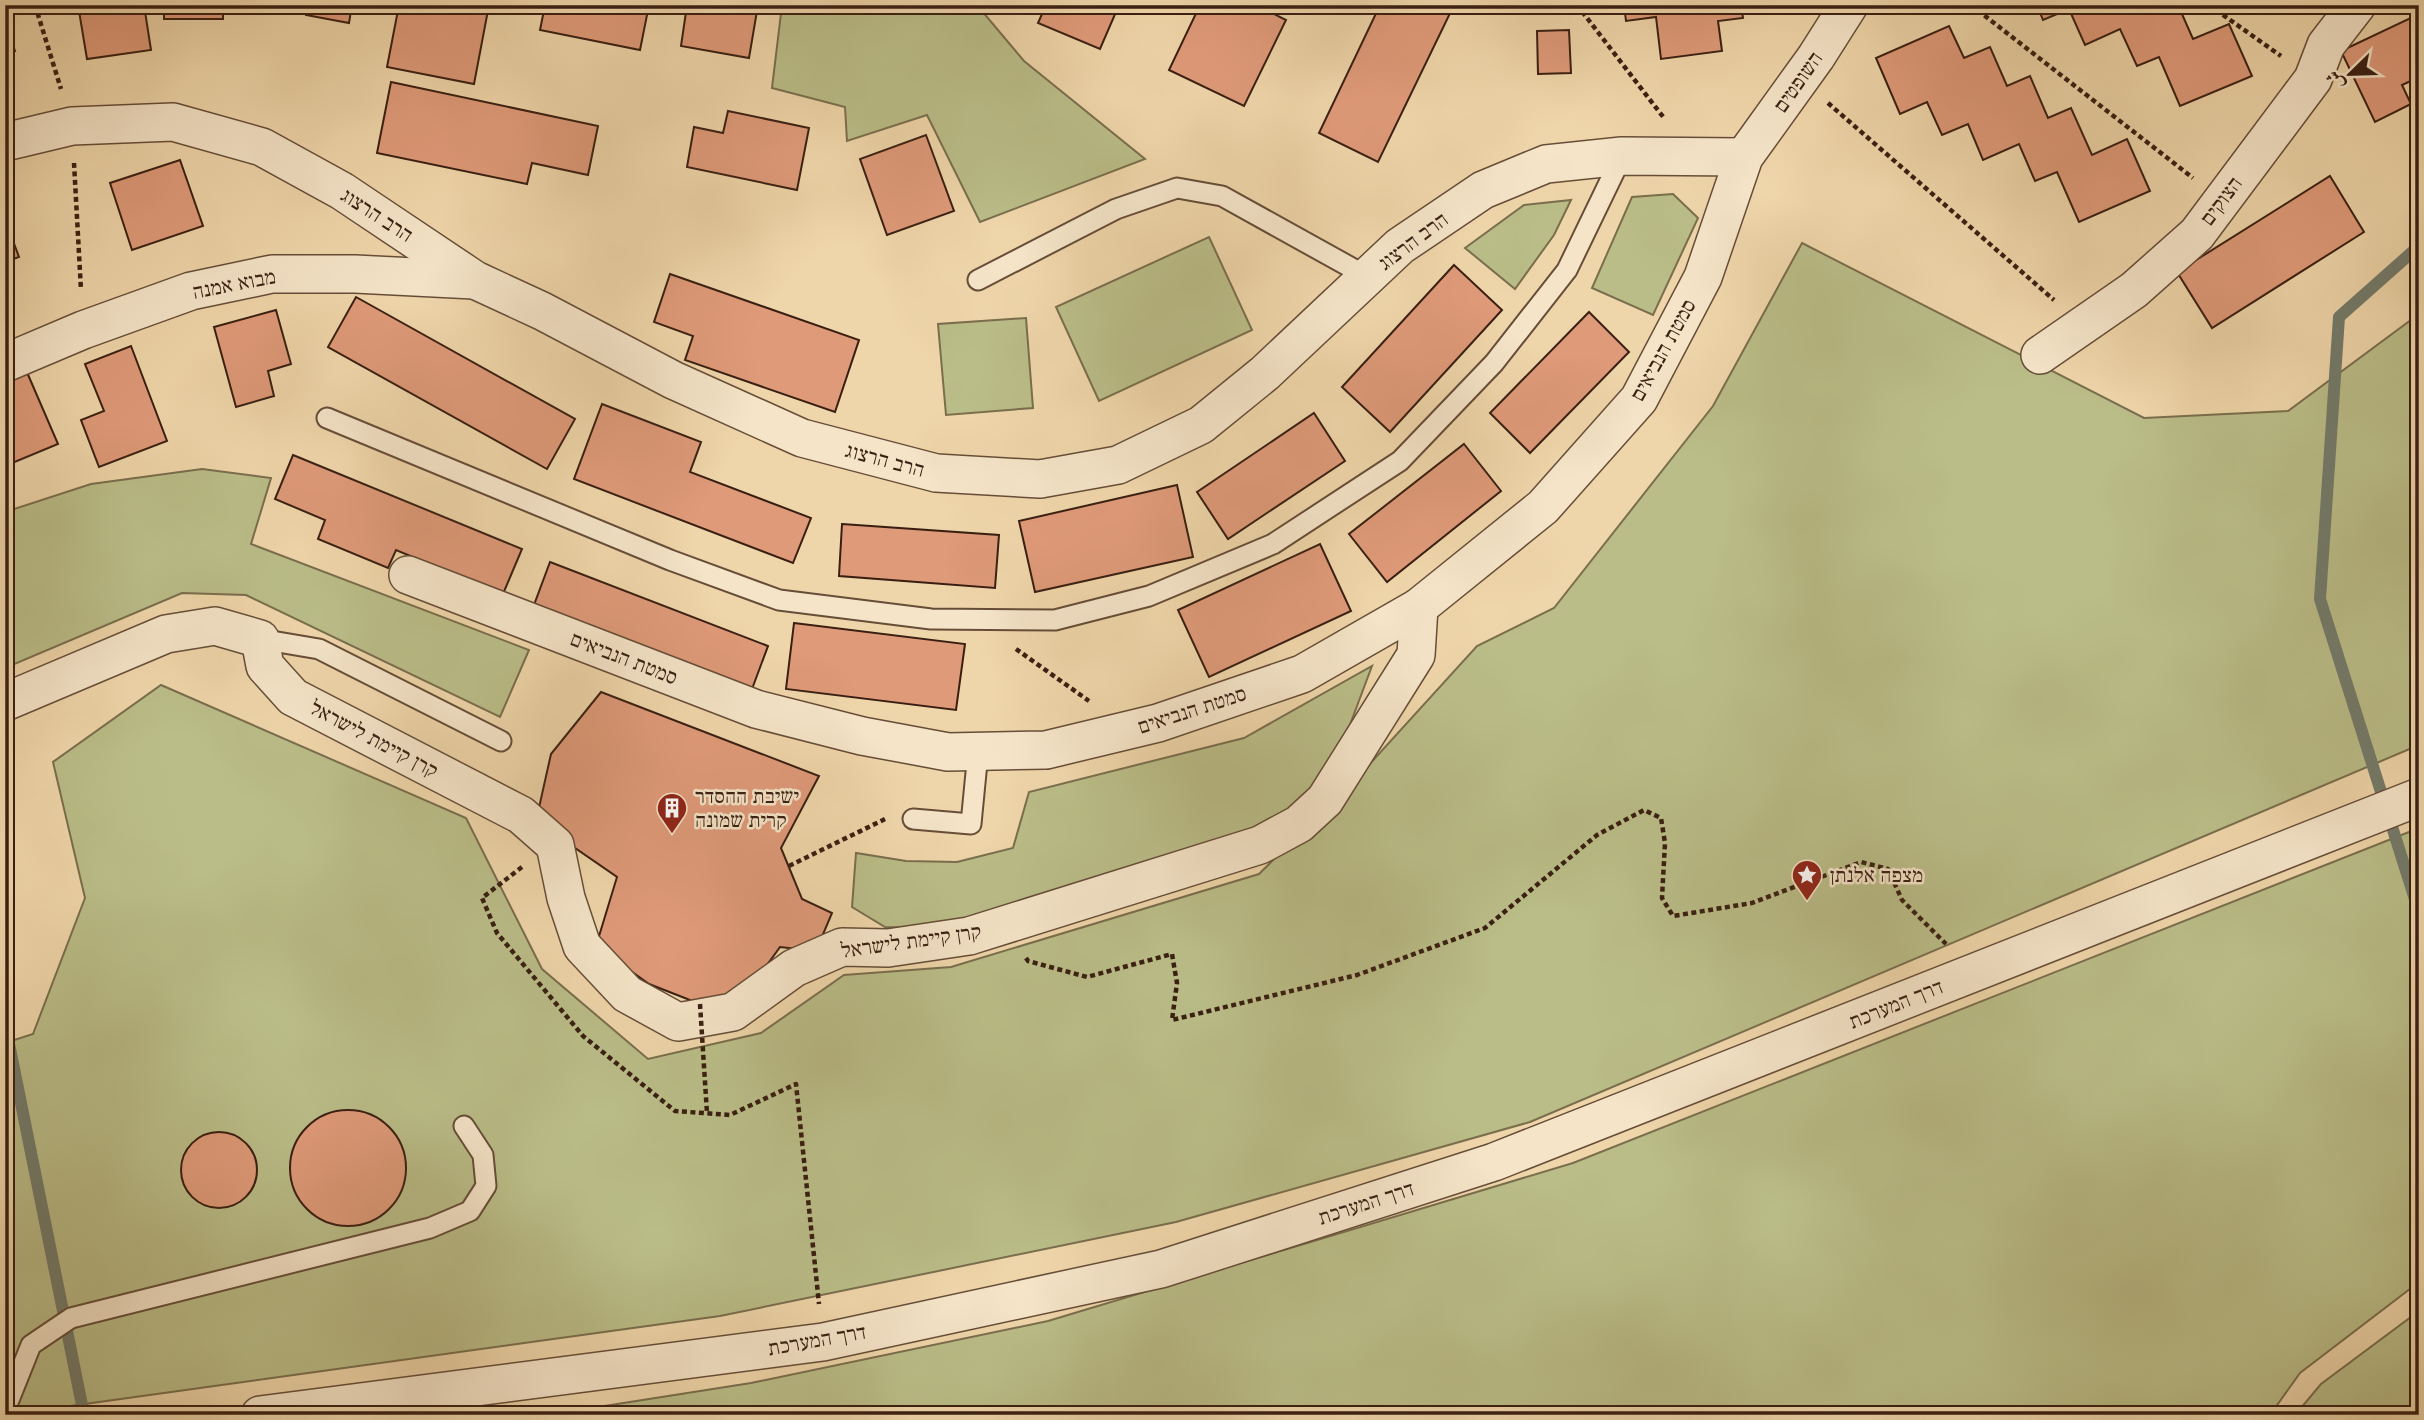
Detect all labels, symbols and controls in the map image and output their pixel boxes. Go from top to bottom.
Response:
north arrow [2316,38,2386,108]
street label: השופטים [1768,46,1828,117]
text: ش [2321,67,2349,94]
street label: הצוקים [2194,171,2247,230]
street label: הרב הרצוג [337,182,418,247]
street label: הרב הרצוג [1373,206,1453,275]
street label: מבוא אמנה [190,263,278,304]
street label: סמטת הנביאים [1624,294,1701,405]
street label: הרב הרצוג [843,437,927,482]
street label: סמטת הנביאים [567,626,681,689]
street label: סמטת הנביאים [1134,680,1249,739]
street label: קרן קיימת לישראל [306,694,443,783]
place label: ישיבת ההסדר קרית שמונה [695,783,799,832]
building icon: ישיבת ההסדר קרית שמונה [655,791,689,835]
place icon: מצפה אלנתן [1790,858,1824,902]
place label: מצפה אלנתן [1830,862,1923,887]
street label: קרן קיימת לישראל [839,918,983,963]
street label: דרך המערכת [1845,973,1947,1034]
street label: דרך המערכת [1315,1175,1417,1230]
street label: דרך המערכת [766,1319,868,1360]

